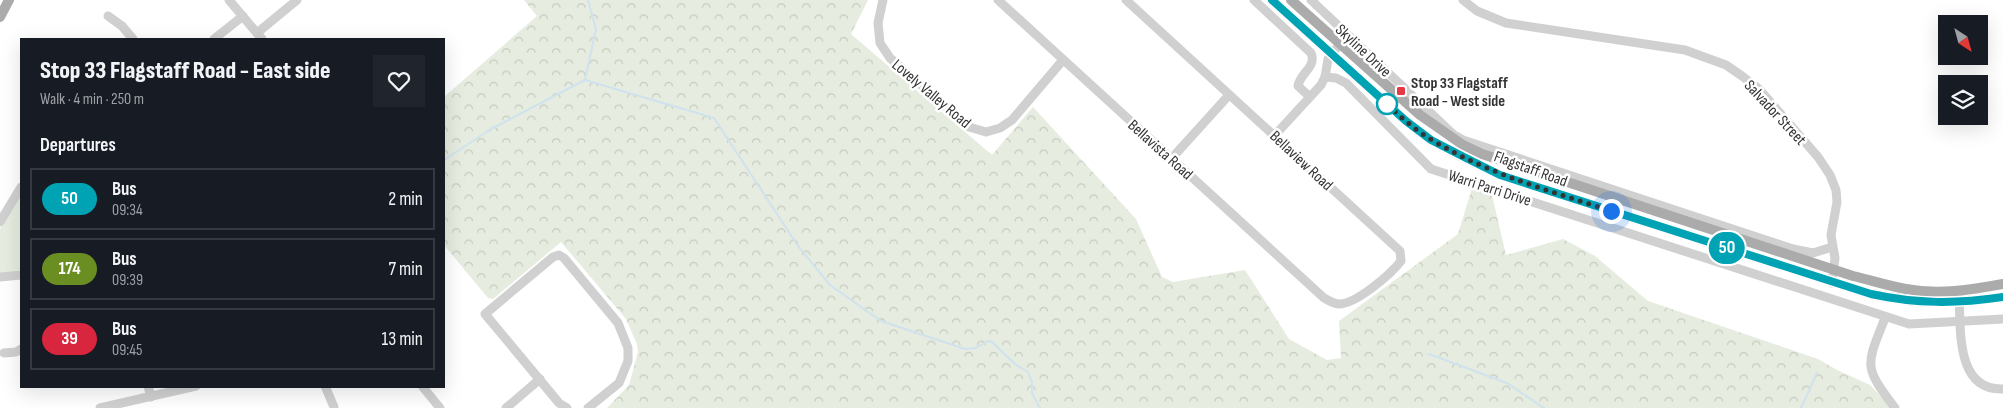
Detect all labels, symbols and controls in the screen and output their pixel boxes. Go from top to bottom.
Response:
north arrow [1938,15,1988,65]
map controls [1938,15,1988,125]
street label: Skyline Drive [1331,21,1395,82]
button: heart [373,55,425,107]
text: Stop 33 Flagstaff Road - East side [40,56,331,85]
street label: Lovely Valley Road [888,56,974,133]
place label: Stop 33 Flagstaff Road - West side [1411,74,1509,111]
button: layers [1938,75,1988,125]
street label: Salvador Street [1740,76,1810,150]
marker: Stop 33 Flagstaff Road - West side [1395,85,1407,97]
text: Walk · 4 min · 250 m [40,90,144,109]
unlabelled marker [1376,93,1398,115]
street label: Bellavista Road [1124,116,1196,184]
street label: Bellaview Road [1266,127,1336,195]
text: Departures [40,134,116,157]
street label: Flagstaff Road [1491,147,1570,191]
street label: Warri Parri Drive [1446,166,1533,211]
text: Bus [112,178,137,201]
text: 50 [61,188,78,209]
text: 2 min [388,188,423,211]
your location [1599,199,1624,224]
text: 09:34 [112,201,143,220]
line badge: 50 [1704,232,1750,264]
text: 50 [1719,237,1735,258]
text: Bus [112,248,137,271]
text: 174 [58,258,81,279]
text: 7 min [389,258,423,281]
text: 09:39 [112,271,143,290]
text: Bus [112,318,137,341]
text: 39 [61,328,78,349]
text: 13 min [382,328,423,351]
text: 09:45 [112,341,142,360]

